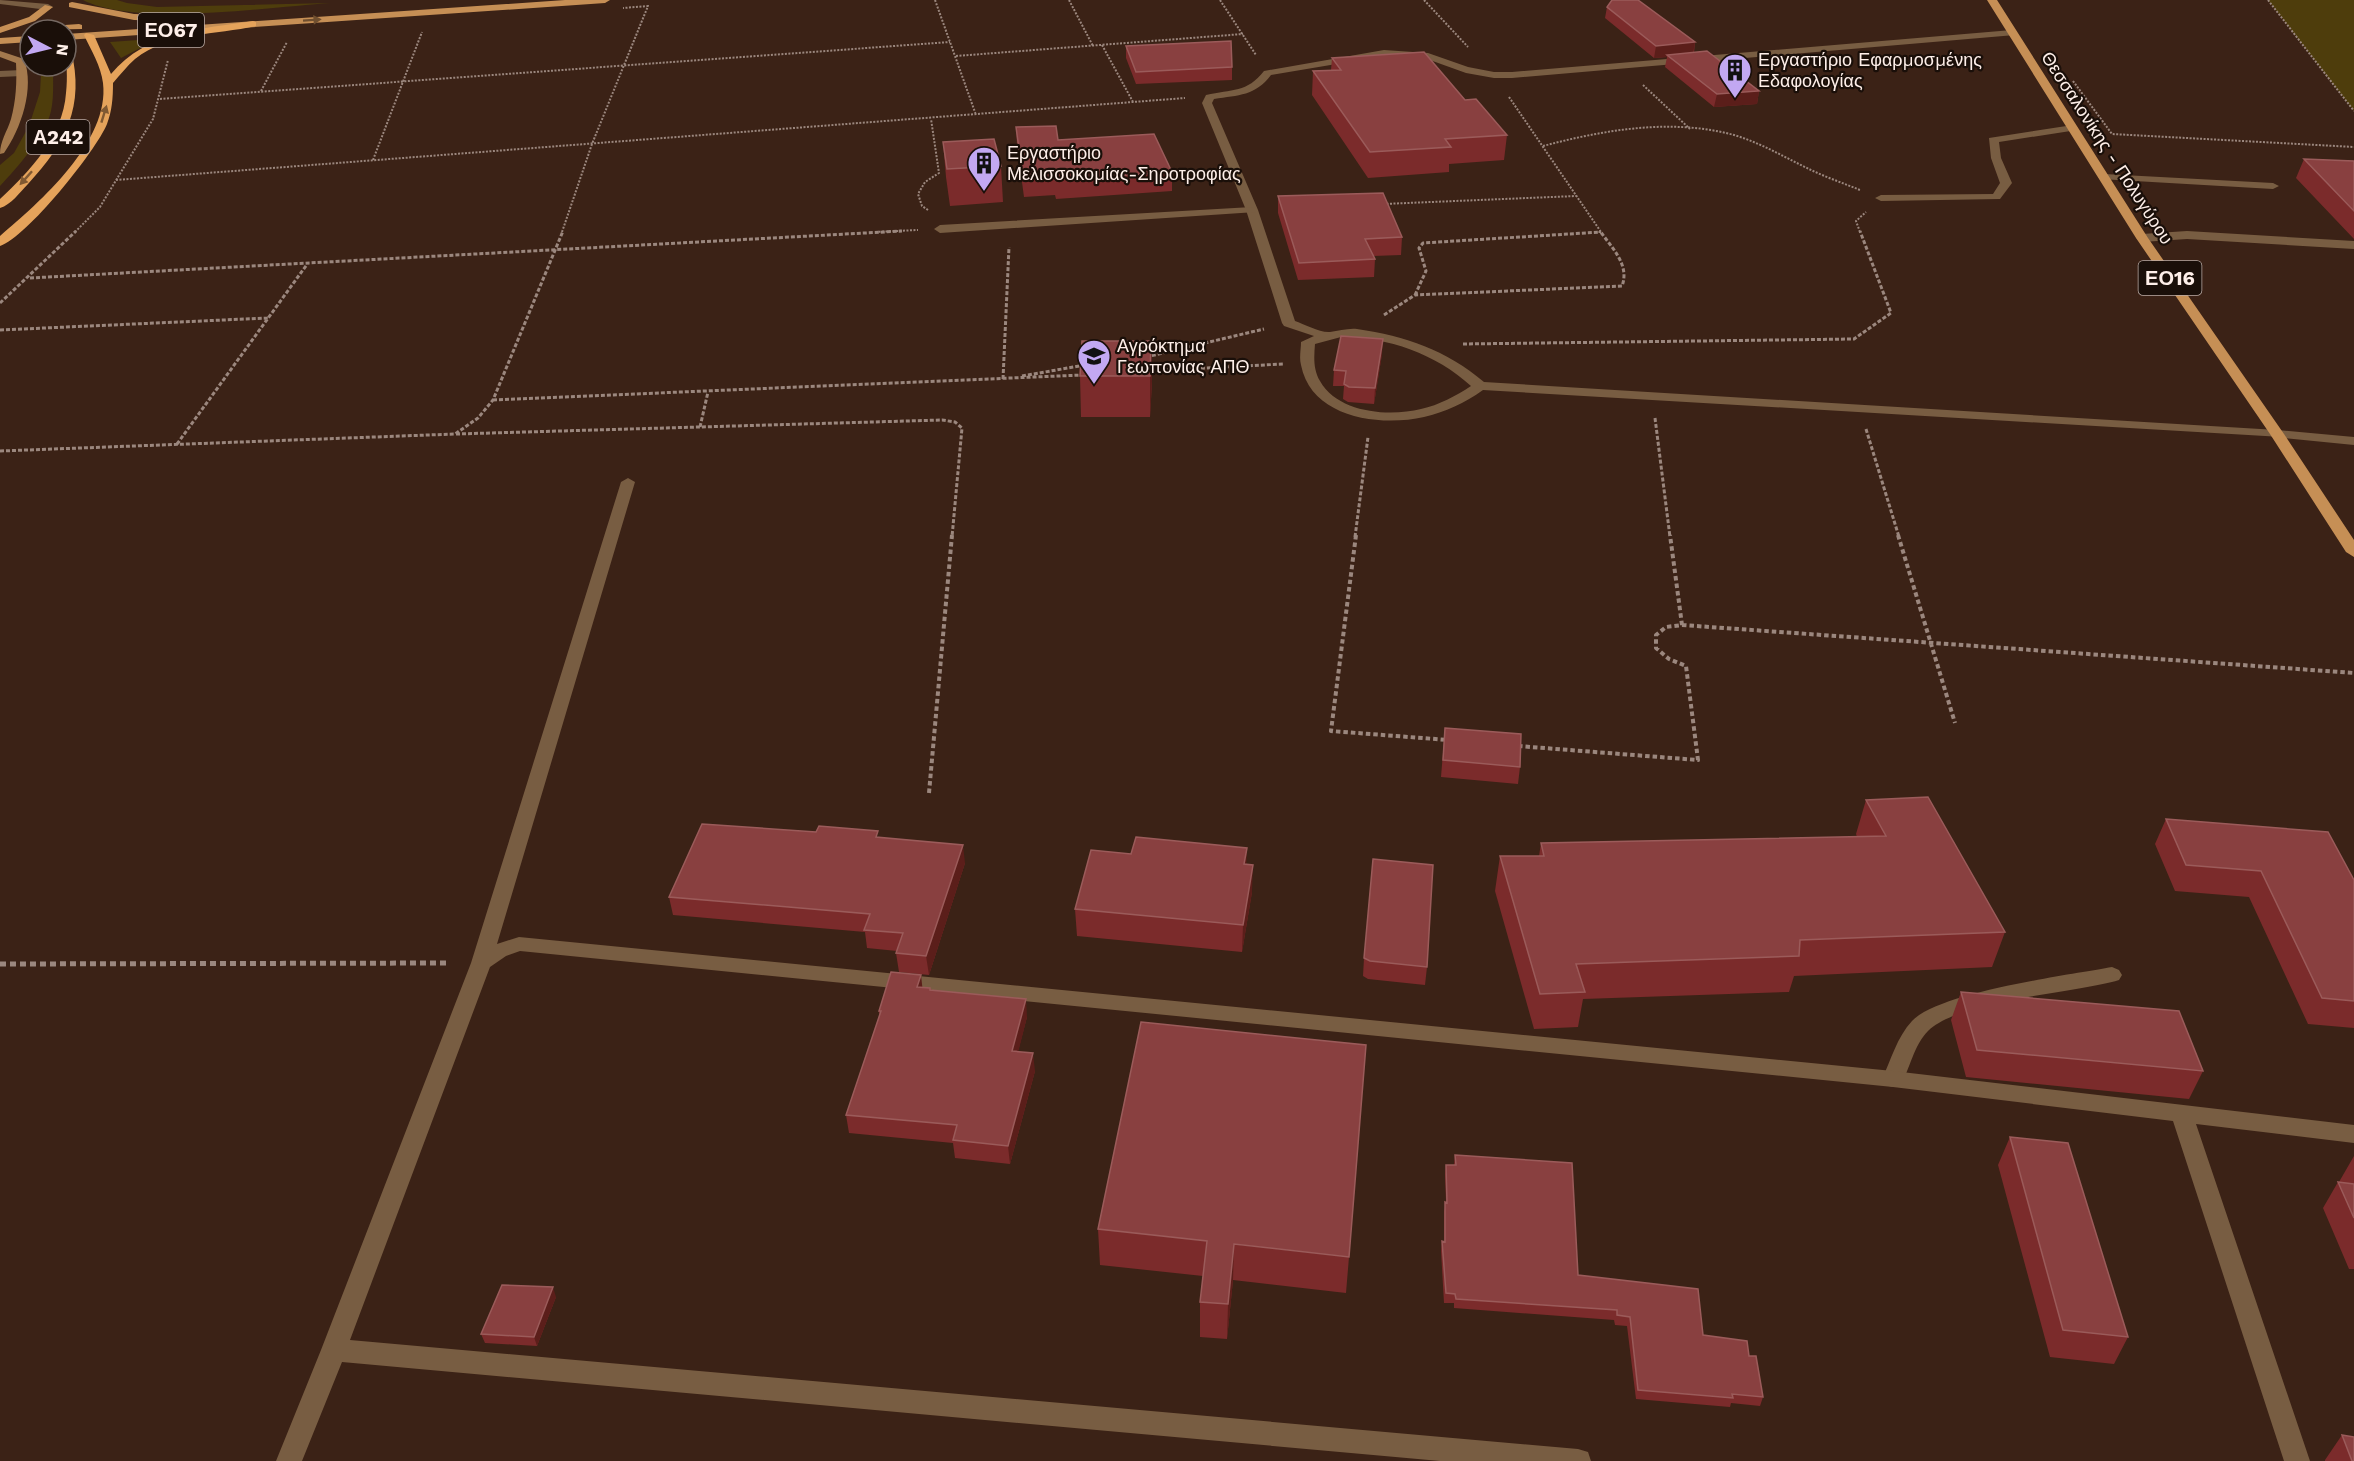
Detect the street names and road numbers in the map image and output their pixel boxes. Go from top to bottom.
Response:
road number: ΕΟ67 [138,13,204,47]
street label: Θεσσαλονίκης - Πολυγύρου [2037,47,2178,248]
road number: Α242 [26,120,90,154]
road number: ΕΟ16 [2138,261,2202,295]

